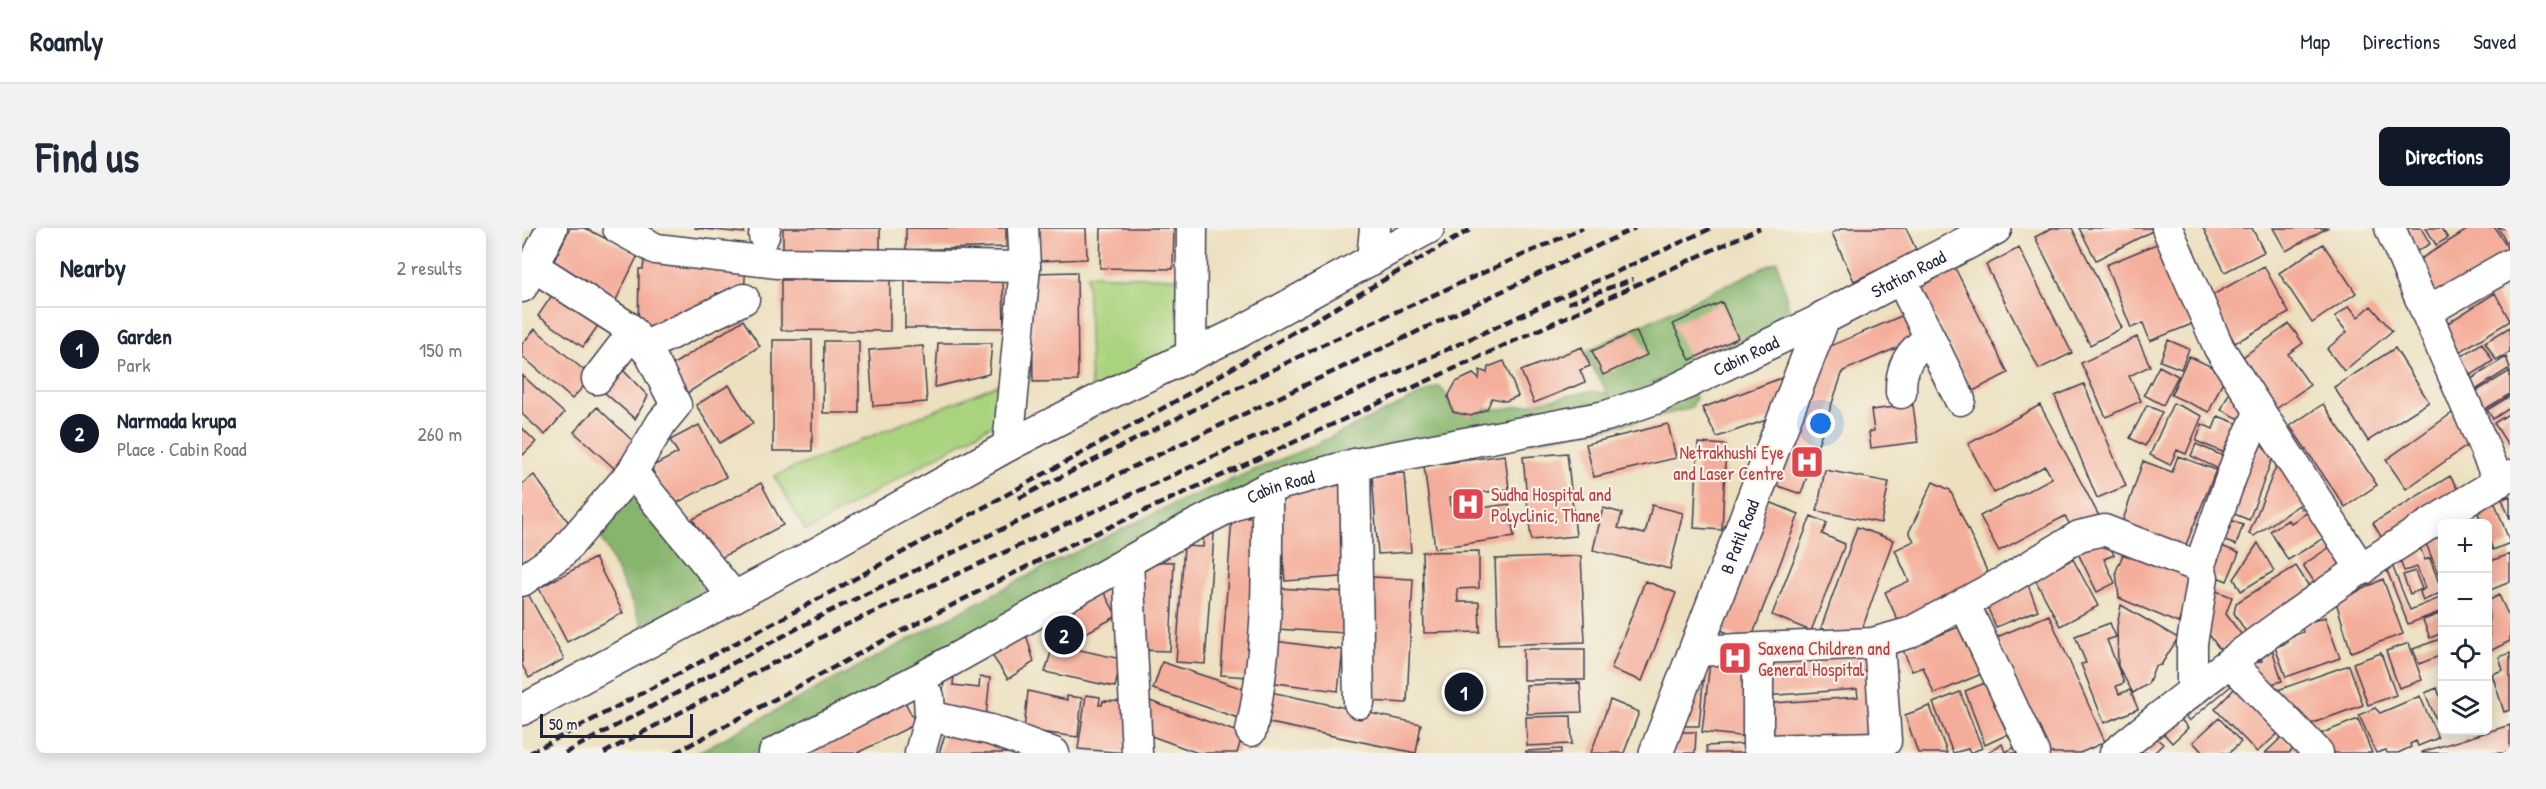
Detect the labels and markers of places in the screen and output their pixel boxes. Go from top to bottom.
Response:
place label: Netrakhushi Eye and Laser Centre [1673,440,1784,486]
hospital icon: Netrakhushi Eye and Laser Centre [1789,444,1825,480]
place label: Sudha Hospital and Polyclinic, Thane [1491,482,1611,528]
hospital icon: Sudha Hospital and Polyclinic, Thane [1450,486,1486,522]
pin: 2 [1044,612,1084,658]
place label: Saxena Children and General Hospital [1758,636,1890,682]
hospital icon: Saxena Children and General Hospital [1717,640,1753,676]
pin: 1 [1444,670,1484,714]

